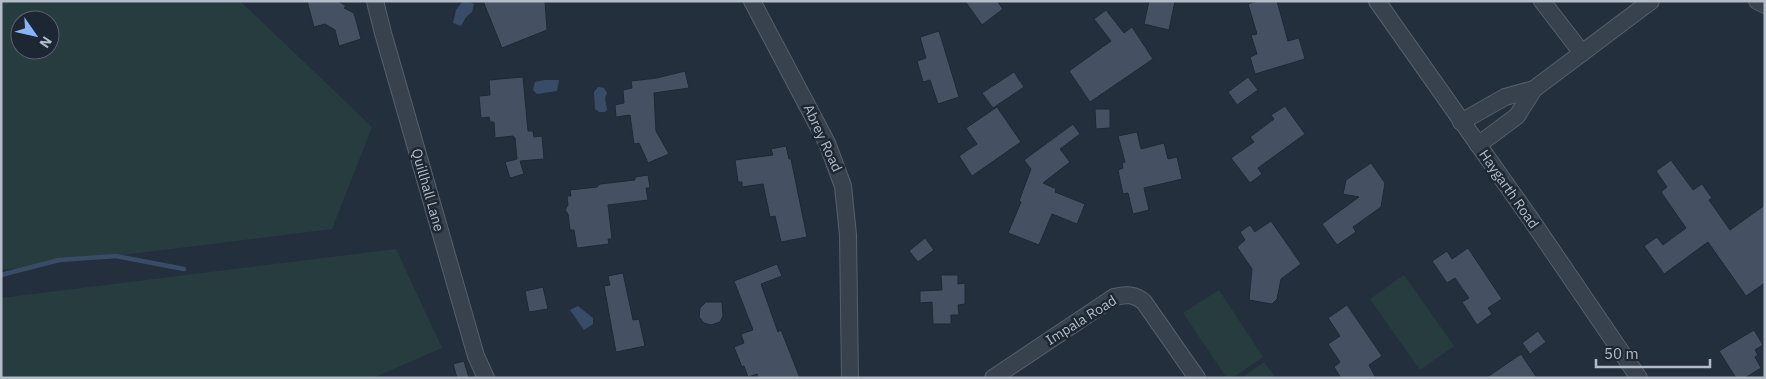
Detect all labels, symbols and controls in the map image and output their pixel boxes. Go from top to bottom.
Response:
north arrow [10,10,60,60]
text: N [35,33,56,52]
street label: Abrey Road [800,101,846,175]
street label: Haygarth Road [1475,146,1543,232]
street label: Quillhall Lane [408,147,448,234]
street label: Impala Road [1042,291,1120,349]
scale bar [1596,336,1710,368]
text: 50 m [1604,344,1639,363]

